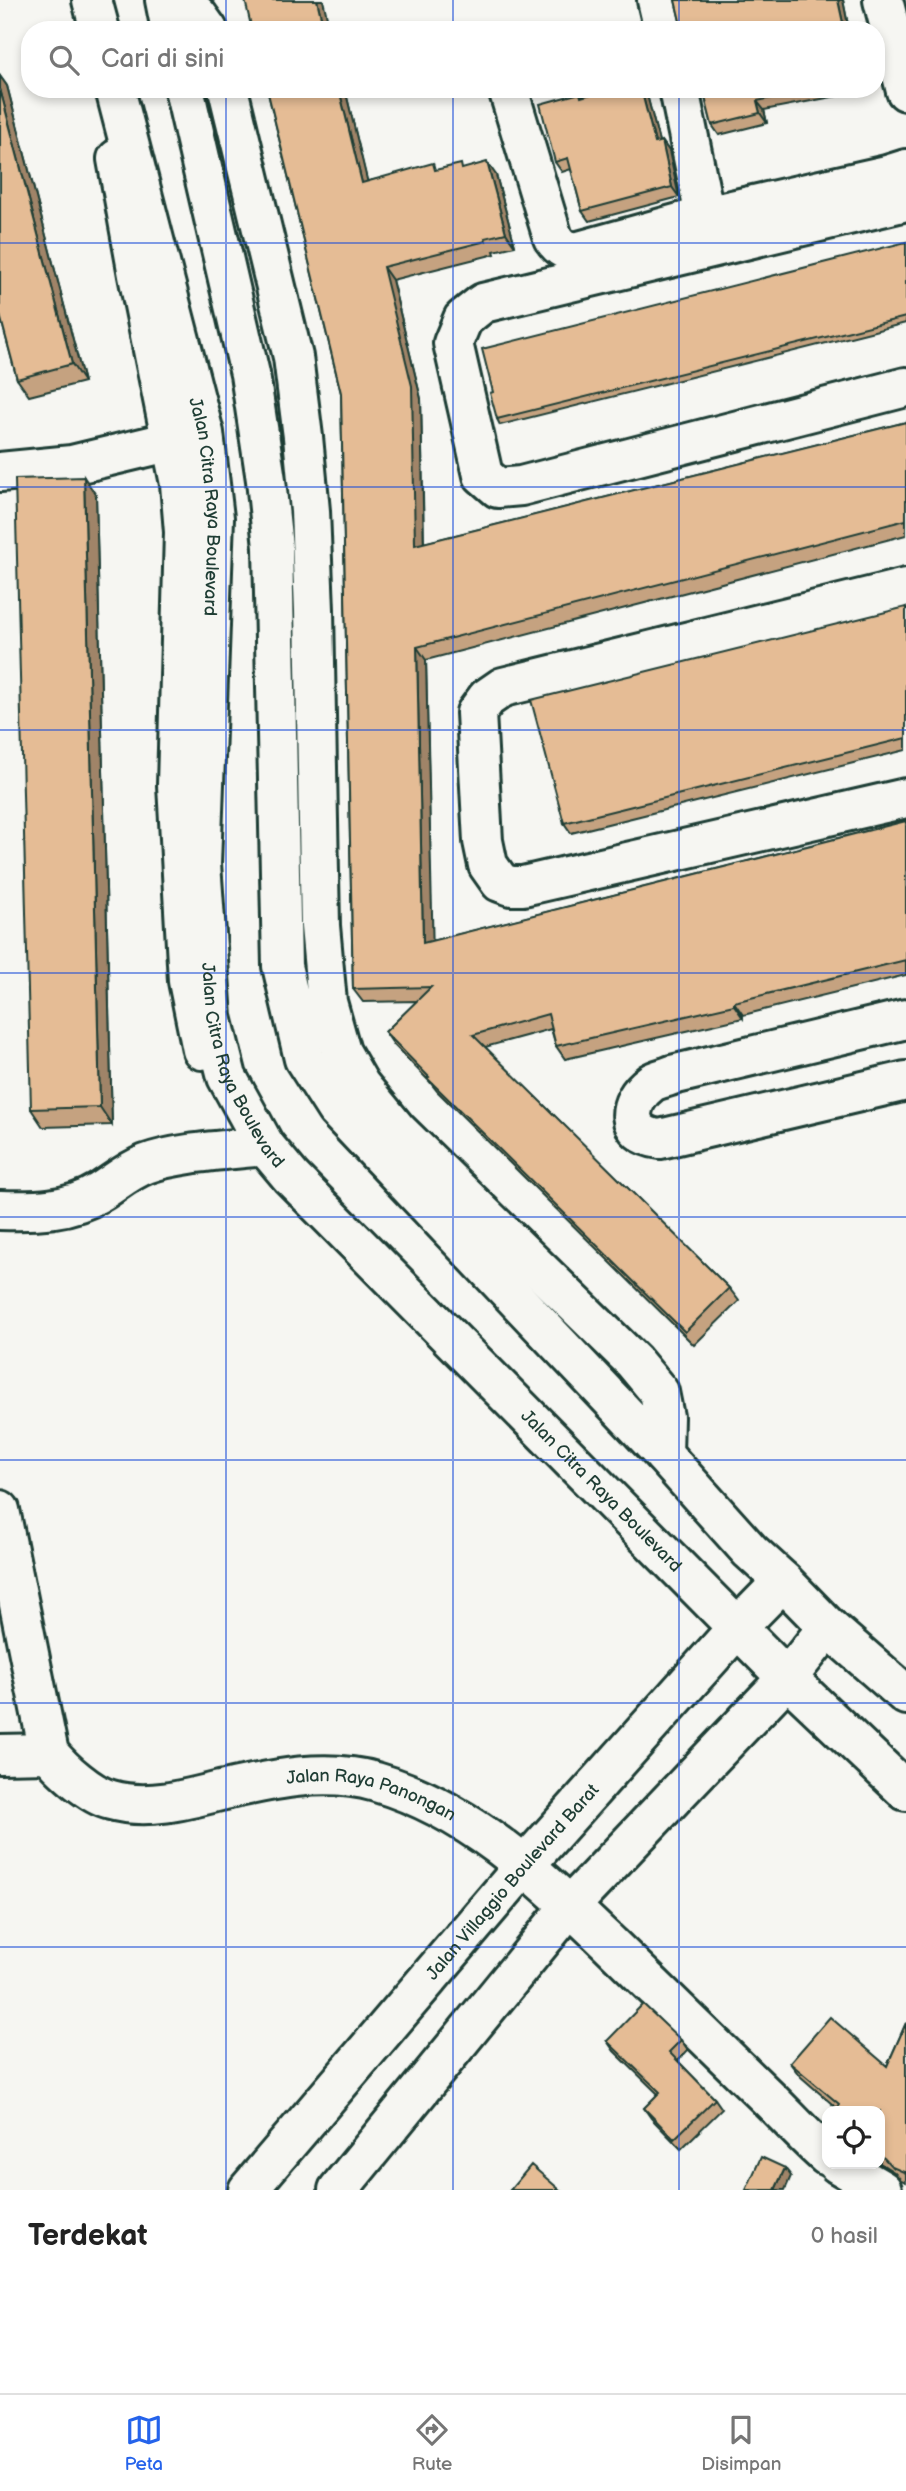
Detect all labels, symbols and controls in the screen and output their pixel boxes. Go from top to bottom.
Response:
search box [21,21,885,98]
icon: search [45,41,83,79]
text: Cari di sini [101,44,224,75]
street label: Jalan Citra Raya Boulevard [184,395,224,616]
street label: Jalan Citra Raya Boulevard [197,962,289,1172]
street label: Jalan Citra Raya Boulevard [516,1405,686,1577]
street label: Jalan Raya Panongan [285,1765,459,1826]
street label: Jalan Villaggio Boulevard Barat [422,1779,604,1984]
map controls [822,2106,885,2169]
button: locate [822,2106,885,2169]
text: Terdekat [28,2218,147,2254]
text: 0 hasil [811,2222,878,2250]
tab: Peta [124,2411,163,2476]
tab: Rute [412,2411,452,2476]
tab: Disimpan [701,2411,782,2476]

